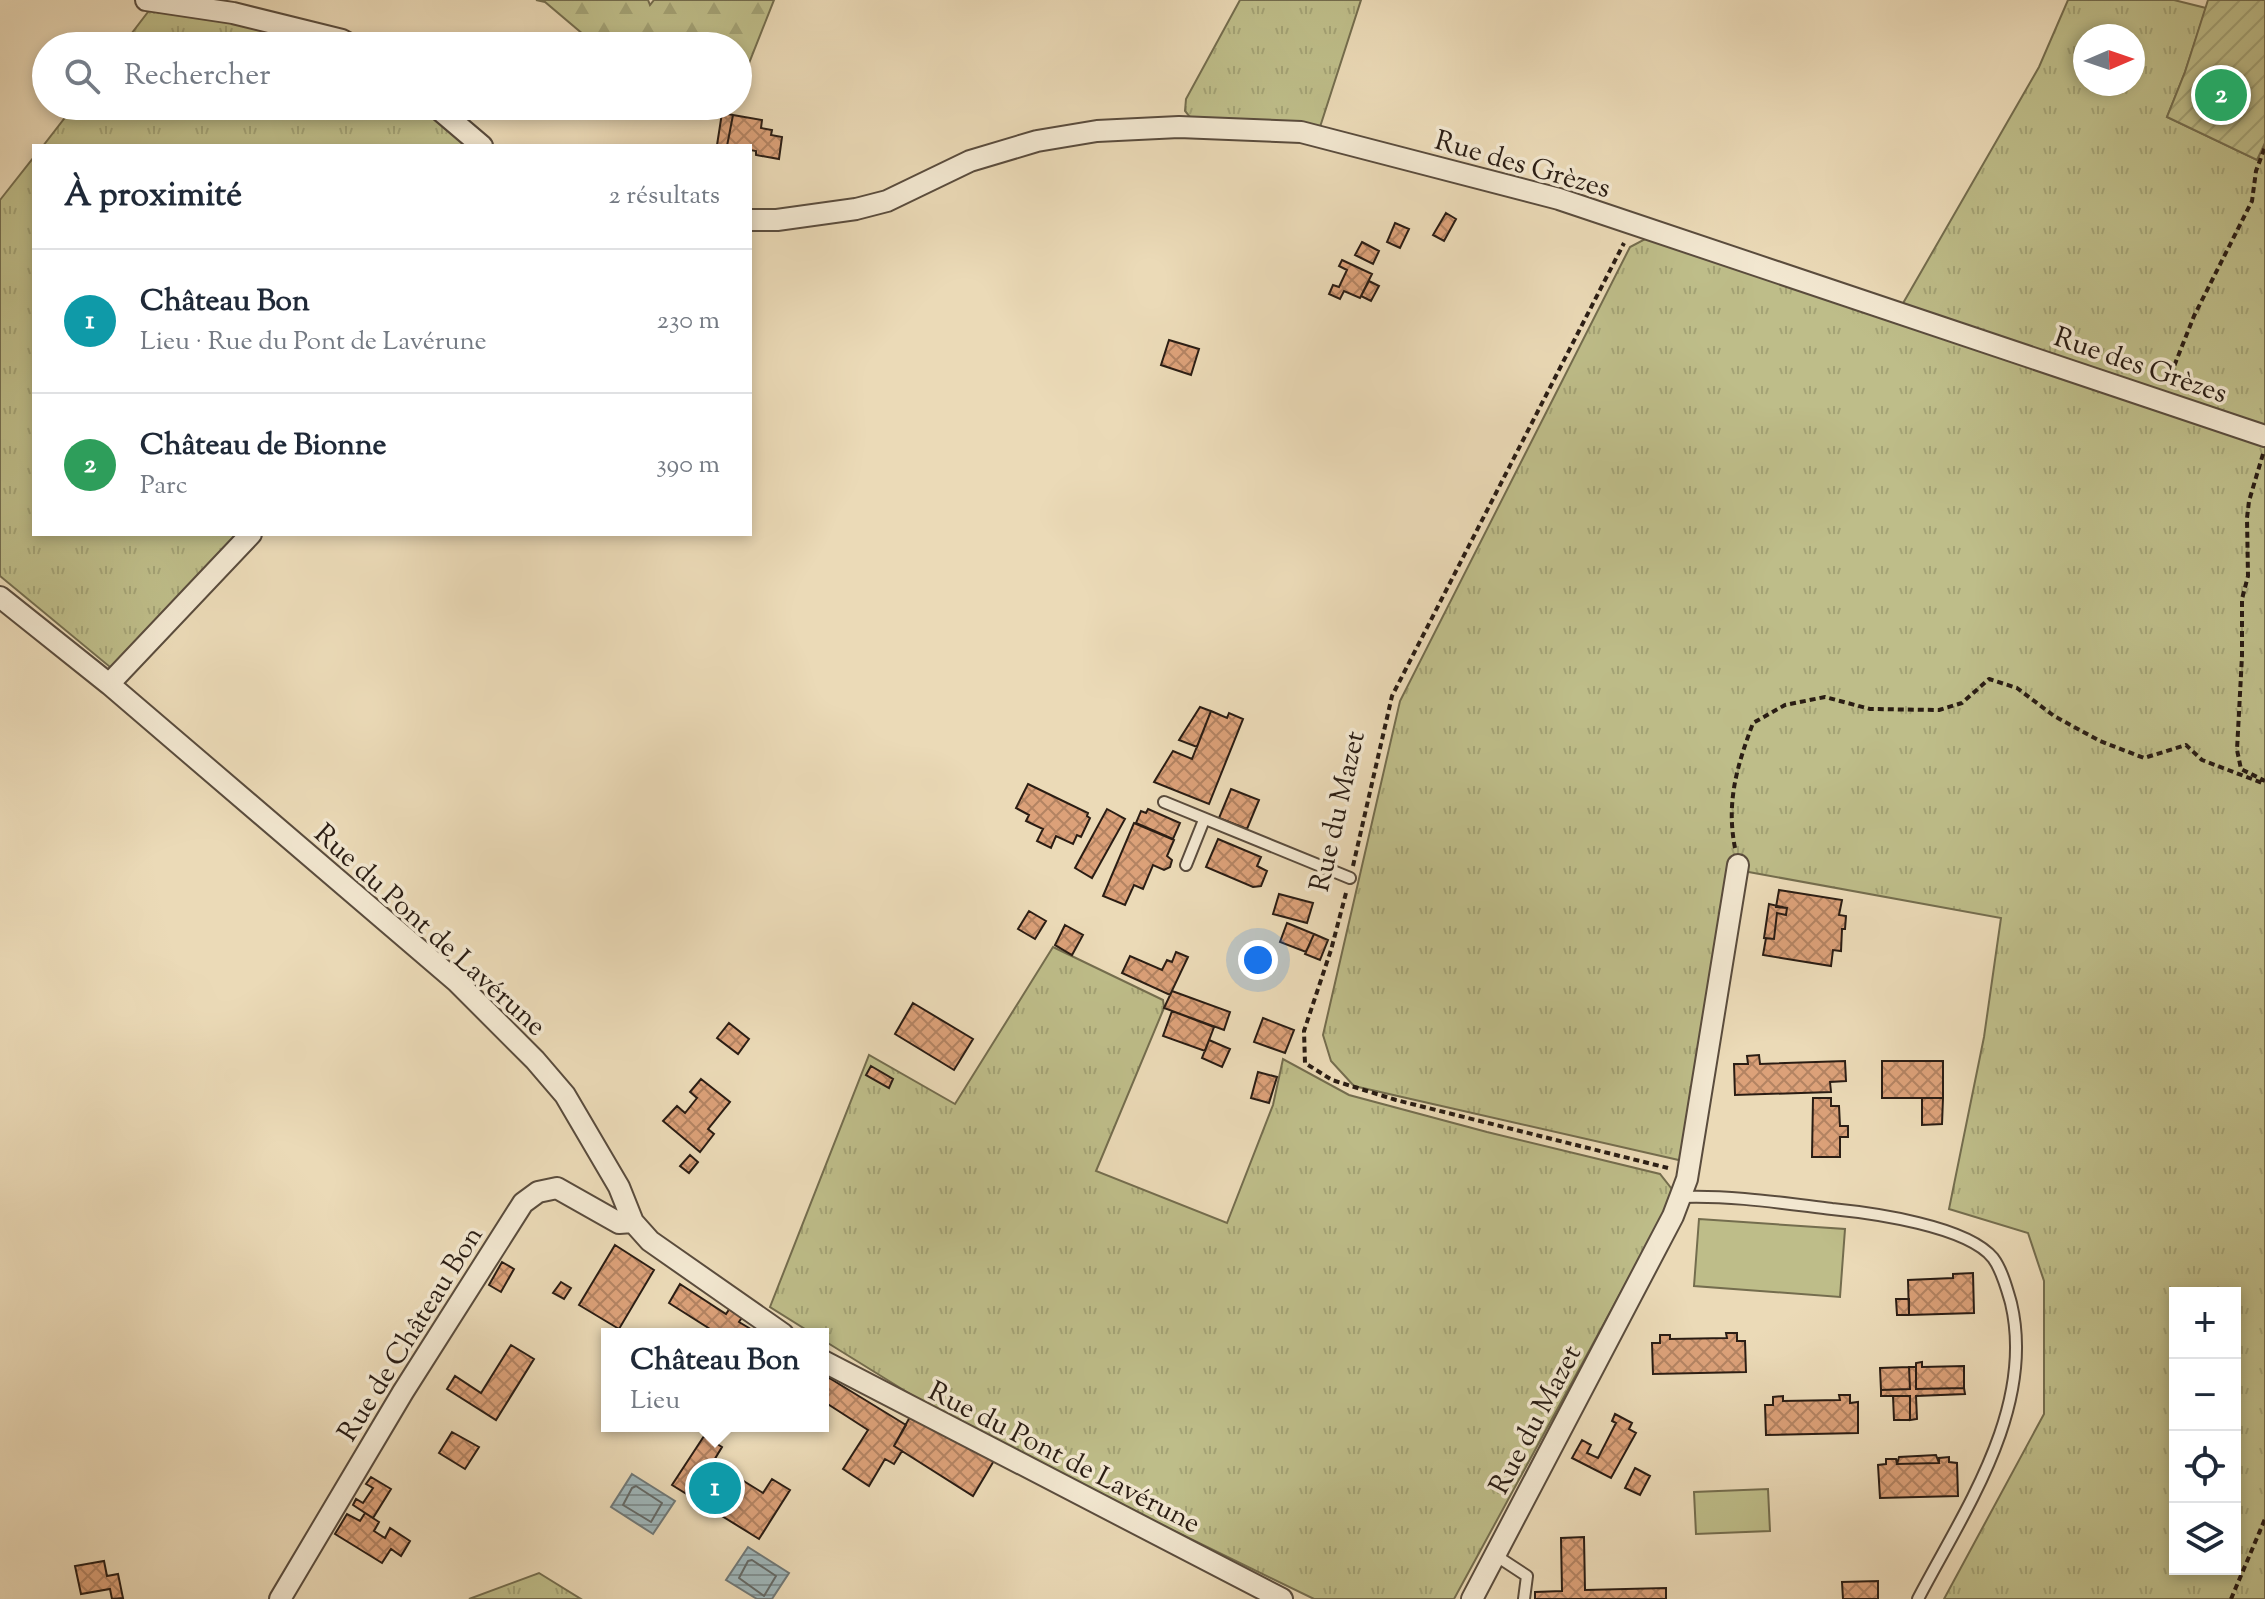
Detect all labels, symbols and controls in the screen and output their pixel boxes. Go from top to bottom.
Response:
north arrow [2073,24,2145,96]
search box [32,32,752,120]
icon: search [60,54,104,98]
text: Rechercher [124,55,271,98]
pin: 2 [2195,65,2247,125]
street label: Rue des Grèzes [1430,122,1615,210]
text: À proximité [64,172,242,221]
text: 2 résultats [609,178,720,215]
text: Château Bon [140,281,310,324]
text: 1 [86,303,94,340]
text: 230 m [657,303,720,340]
street label: Rue des Grèzes [2048,318,2232,415]
text: Lieu · Rue du Pont de Lavérune [140,324,487,361]
text: Château de Bionne [140,425,387,468]
text: 2 [84,447,96,484]
text: 390 m [656,447,720,484]
text: Parc [140,468,187,505]
street label: Rue du Mazet [1301,727,1377,896]
street label: Rue du Pont de Lavérune [304,816,554,1047]
your location [1238,940,1278,980]
street label: Rue de Château Bon [329,1219,494,1450]
map controls [2169,1287,2241,1575]
button: + [2169,1287,2241,1359]
popup [601,1328,829,1432]
street label: Rue du Mazet [1481,1338,1593,1502]
text: Château Bon [630,1340,800,1383]
button: − [2169,1359,2241,1431]
street label: Rue du Pont de Lavérune [921,1373,1207,1545]
text: Lieu [630,1383,680,1420]
button: locate [2169,1431,2241,1503]
pin: 1 [689,1458,741,1518]
button: layers [2169,1503,2241,1575]

